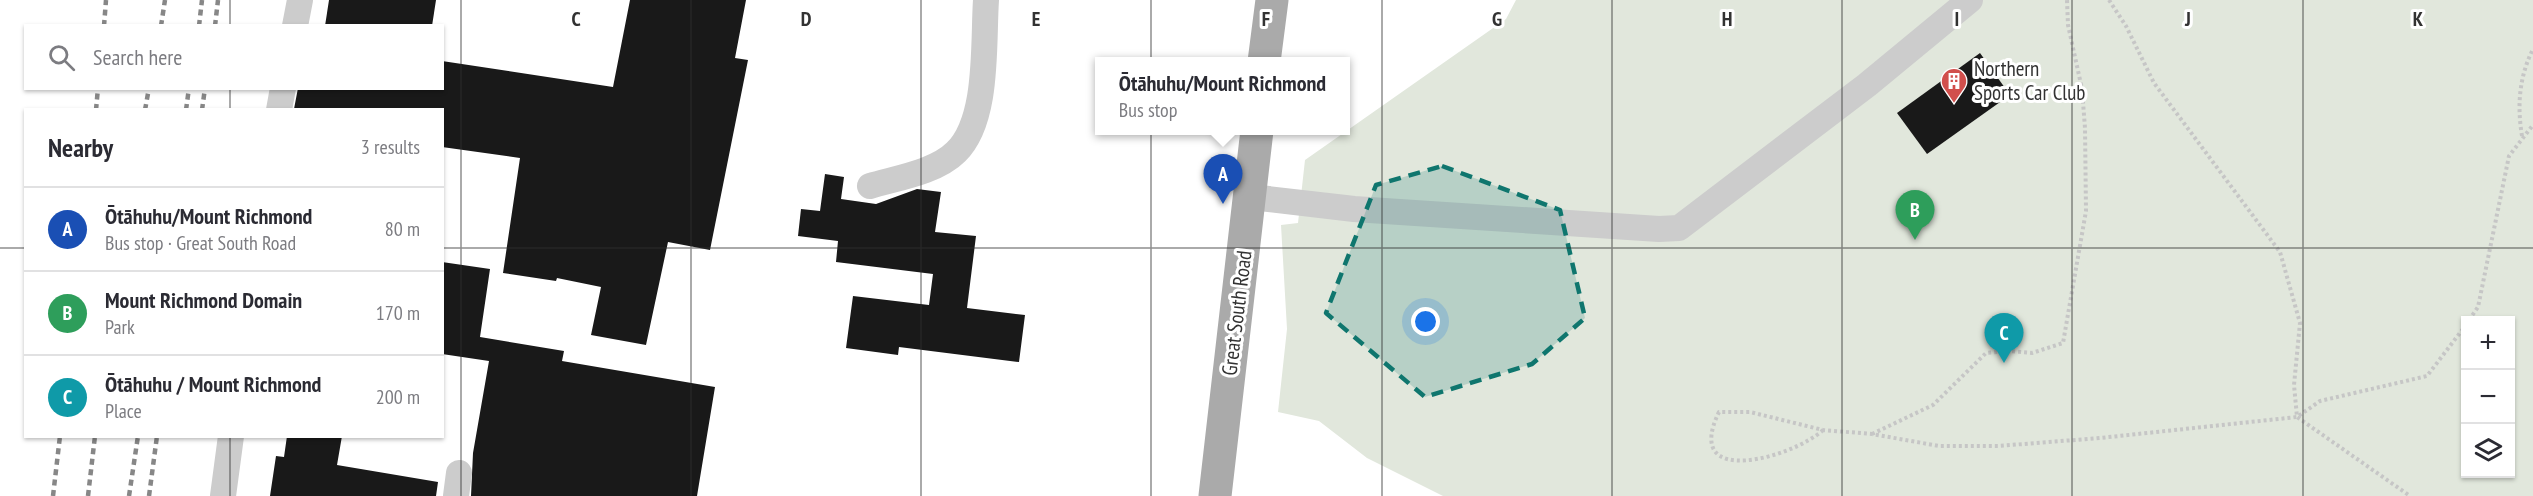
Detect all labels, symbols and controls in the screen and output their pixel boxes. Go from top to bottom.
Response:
text: C [571,6,581,32]
text: D [801,6,812,32]
text: E [1032,6,1040,32]
text: F [1262,6,1270,32]
text: G [1492,6,1502,32]
text: H [1722,6,1732,32]
text: I [1955,6,1959,32]
text: J [2184,6,2191,32]
text: K [2413,6,2424,32]
search box [24,24,444,90]
icon: search [45,41,78,74]
text: Search here [93,43,182,71]
place label: Northern Sports Car Club [1974,55,2085,106]
popup [1095,57,1350,135]
building icon: Northern Sports Car Club [1939,66,1969,104]
text: Ōtāhuhu/Mount Richmond [1119,69,1326,97]
text: Bus stop [1119,97,1177,123]
text: Nearby [48,131,113,164]
text: 3 results [361,134,420,160]
pin: A [1204,154,1242,204]
pin: B [1896,190,1934,240]
text: Ōtāhuhu/Mount Richmond [105,202,312,230]
text: A [62,216,73,242]
text: 80 m [385,216,420,242]
text: Bus stop · Great South Road [105,230,296,256]
street label: Great South Road [1215,249,1258,377]
text: Mount Richmond Domain [105,286,302,314]
text: B [63,300,72,326]
text: 170 m [376,300,420,326]
your location [1411,307,1440,336]
text: Park [105,314,135,340]
pin: C [1984,314,2024,363]
map controls [2461,316,2515,478]
button: + [2461,316,2515,370]
text: Ōtāhuhu / Mount Richmond [105,370,321,398]
button: − [2461,370,2515,424]
text: C [63,384,72,410]
text: 200 m [376,384,420,410]
text: Place [105,398,142,424]
button: layers [2461,424,2515,478]

